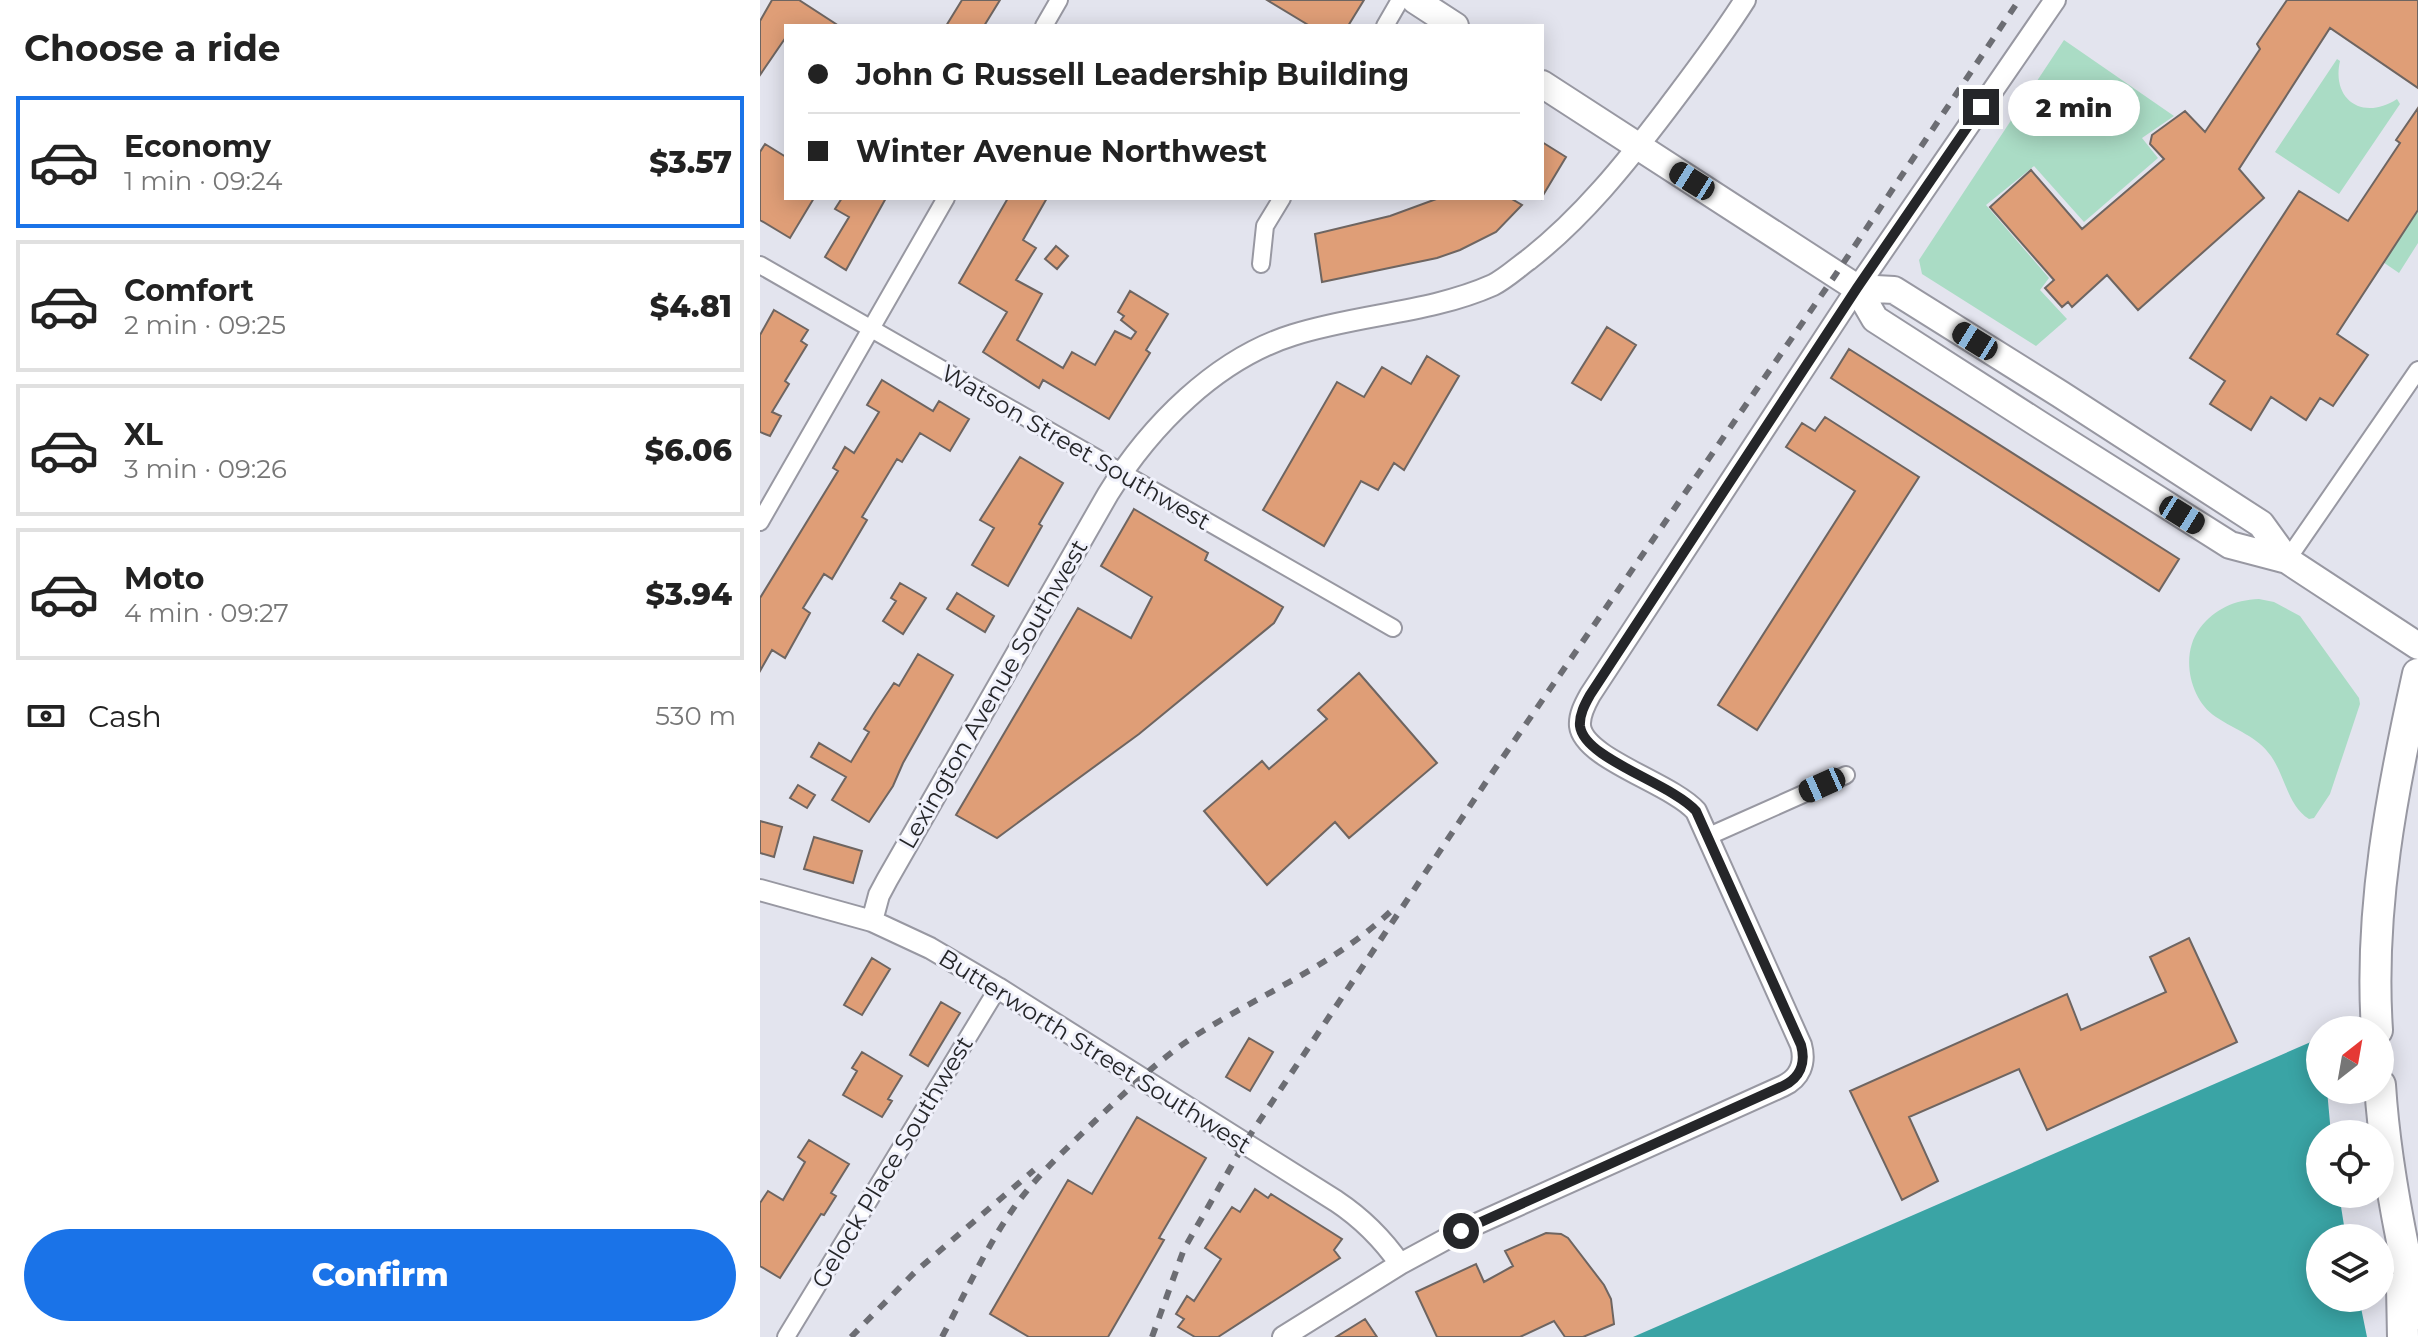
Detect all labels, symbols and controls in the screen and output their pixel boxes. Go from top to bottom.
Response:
text: Choose a ride [24,26,281,70]
text: John G Russell Leadership Building [856,56,1409,93]
callout: 2 min [2009,79,2141,135]
route end [1963,89,1999,125]
text: 2 min [2036,92,2112,124]
icon: car [28,126,100,198]
text: Economy [124,128,271,165]
text: Winter Avenue Northwest [856,133,1267,170]
text: $3.57 [649,144,732,181]
car [1665,158,1719,204]
text: 1 min · 09:24 [124,165,282,197]
icon: car [28,270,100,342]
text: Comfort [124,272,254,309]
text: $4.81 [650,288,732,325]
text: 2 min · 09:25 [124,309,286,341]
car [1948,318,2002,364]
street label: Watson Street Southwest [936,358,1216,536]
icon: car [28,414,100,486]
text: XL [124,416,163,453]
text: $6.06 [645,432,732,469]
text: 3 min · 09:26 [124,453,287,485]
car [2155,492,2209,538]
street label: Lexington Avenue Southwest [892,534,1094,854]
icon: car [28,558,100,630]
text: Moto [124,560,205,597]
text: $3.94 [646,576,732,613]
text: 4 min · 09:27 [124,597,289,629]
icon: cash [24,694,68,738]
text: Cash [88,698,162,735]
text: 530 m [655,700,736,732]
car [1795,764,1849,806]
street label: Butterworth Street Southwest [934,943,1257,1160]
north arrow [2306,1016,2394,1104]
map controls [2306,1016,2394,1312]
street label: Gelock Place Southwest [805,1031,979,1293]
button: locate [2306,1120,2394,1208]
route start [1443,1213,1479,1249]
button: layers [2306,1224,2394,1312]
button: Confirm [24,1229,736,1321]

